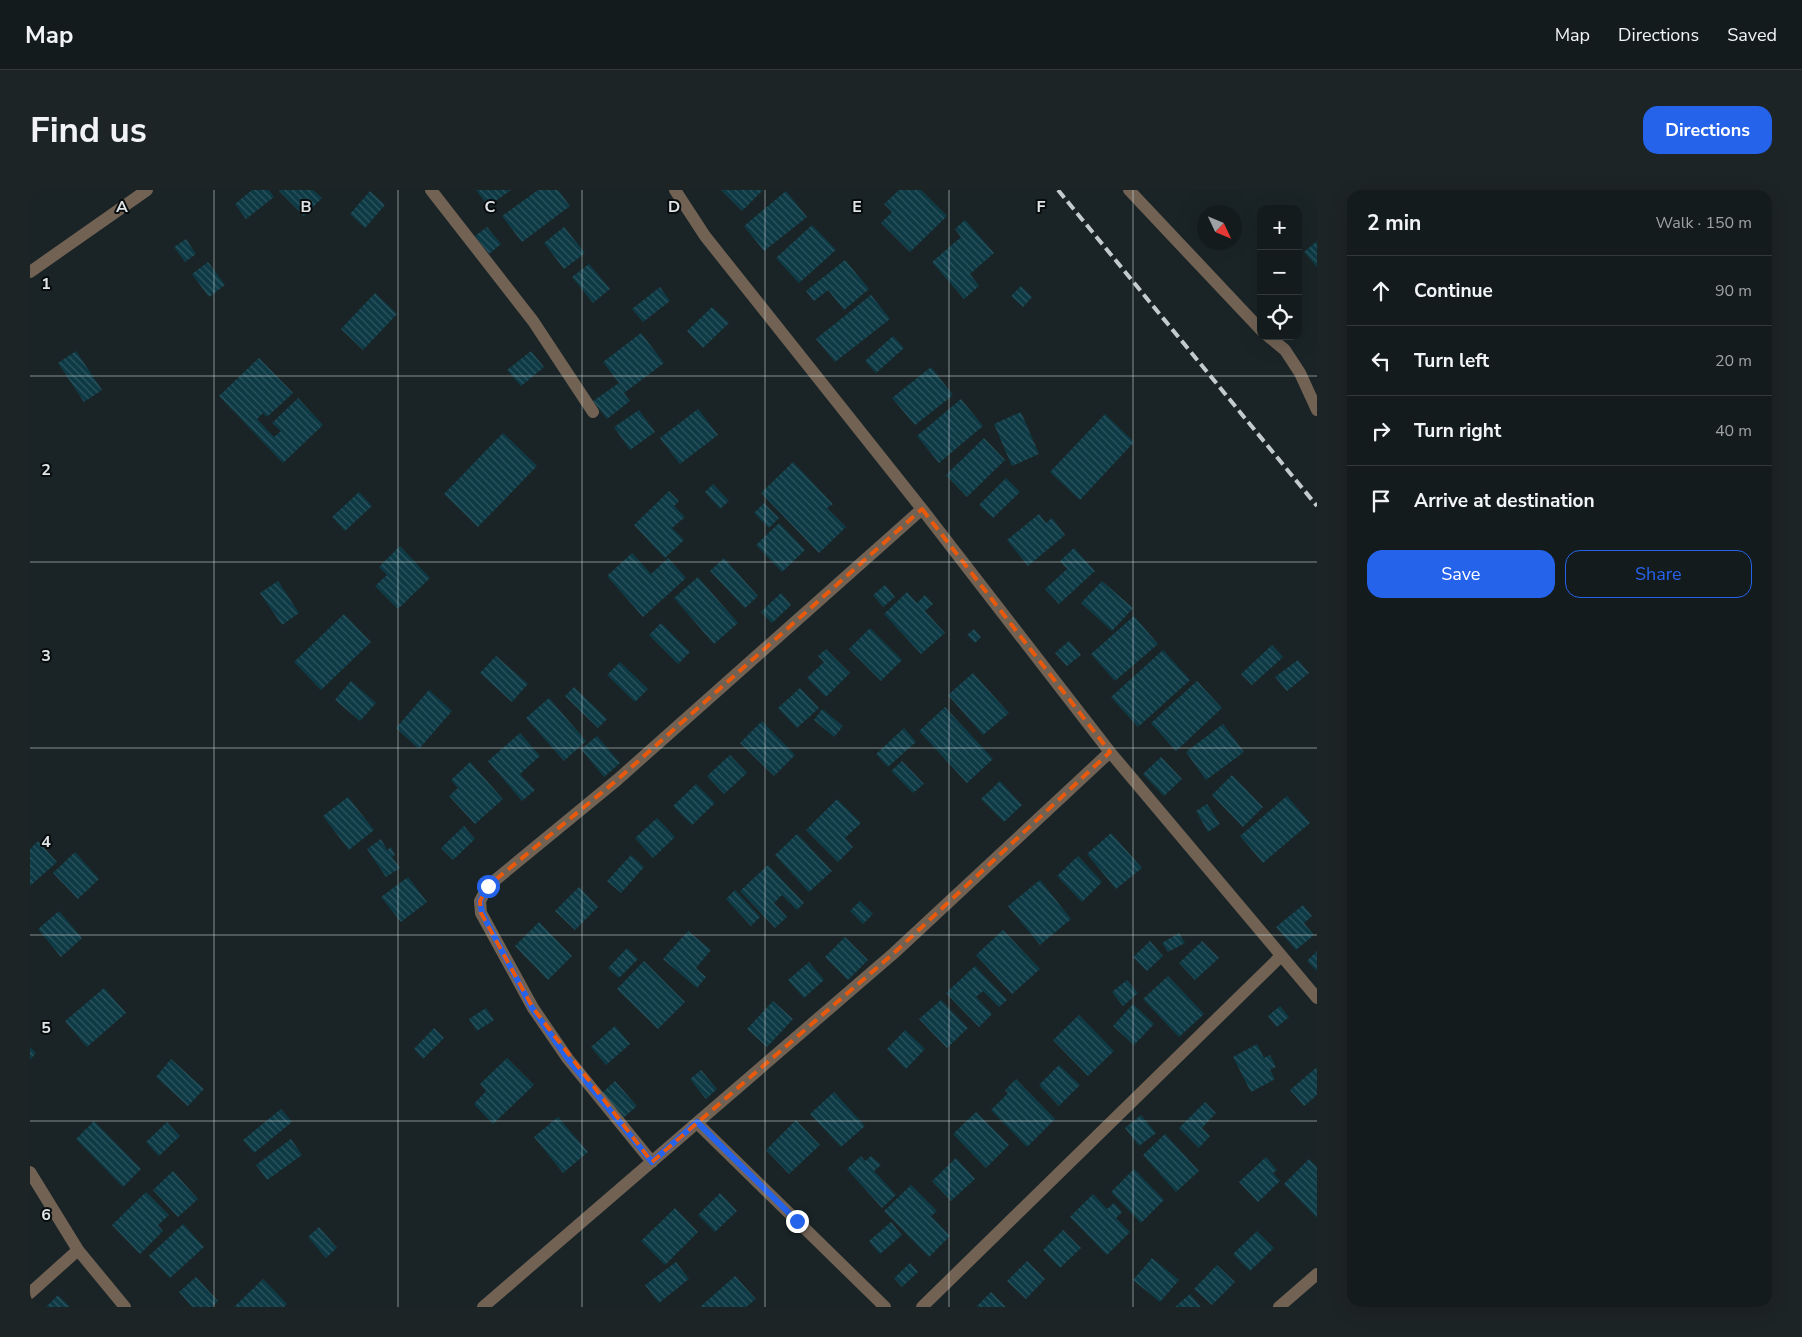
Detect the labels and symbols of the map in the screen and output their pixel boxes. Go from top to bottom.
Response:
text: A [116,196,128,218]
text: B [300,196,312,218]
text: C [485,196,496,218]
text: D [668,196,680,218]
text: E [852,196,862,218]
text: F [1037,196,1046,218]
north arrow [1197,205,1242,250]
text: 1 [41,273,51,295]
text: 2 [41,459,51,481]
text: 3 [41,645,51,667]
text: 4 [41,831,51,853]
route start [477,875,500,898]
text: 5 [41,1017,51,1039]
text: 6 [41,1204,51,1226]
route end [786,1210,809,1233]

